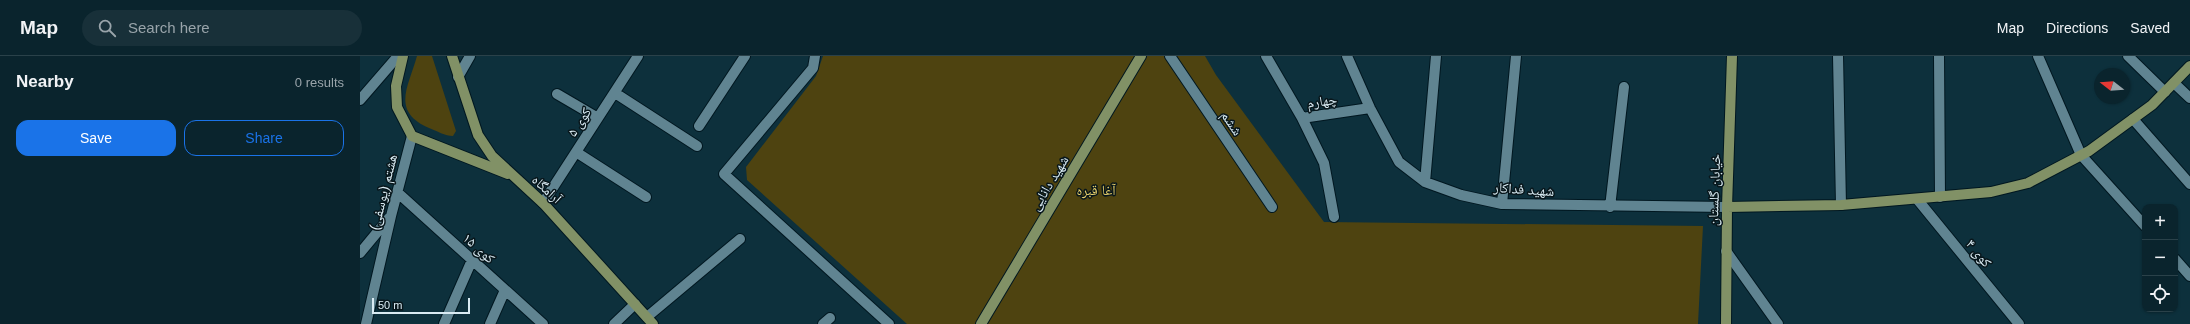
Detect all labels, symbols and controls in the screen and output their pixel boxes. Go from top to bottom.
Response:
search box [82,10,362,46]
text: Map [20,17,58,38]
icon: search [96,17,118,39]
text: Search here [128,19,210,36]
text: Map [1997,20,2024,36]
text: Directions [2046,20,2108,36]
text: Saved [2130,20,2170,36]
north arrow [2094,68,2130,104]
text: Nearby [16,72,74,91]
text: 0 results [295,75,344,90]
street label: چهارم [1306,91,1338,113]
street label: کوی ۵ [564,104,595,140]
street label: ششم [1216,108,1246,139]
button: Save [16,120,176,156]
button: Share [184,120,344,156]
street label: هشتم (یوسفی) [366,152,402,232]
street label: شهید دانایی [1026,153,1072,214]
street label: خیابان گلستان [1705,154,1724,226]
street label: آرامگاه [528,172,565,208]
street label: شهید فداکار [1492,179,1555,200]
park label: آغا قبره [1076,182,1116,199]
map controls [2142,204,2178,312]
button: + [2142,204,2178,240]
street label: کوی ۱۵ [459,230,498,267]
street label: کوی ۴ [1962,236,1995,271]
button: − [2142,240,2178,276]
button: locate [2142,276,2178,312]
scale bar [372,296,470,315]
text: 50 m [378,299,402,311]

